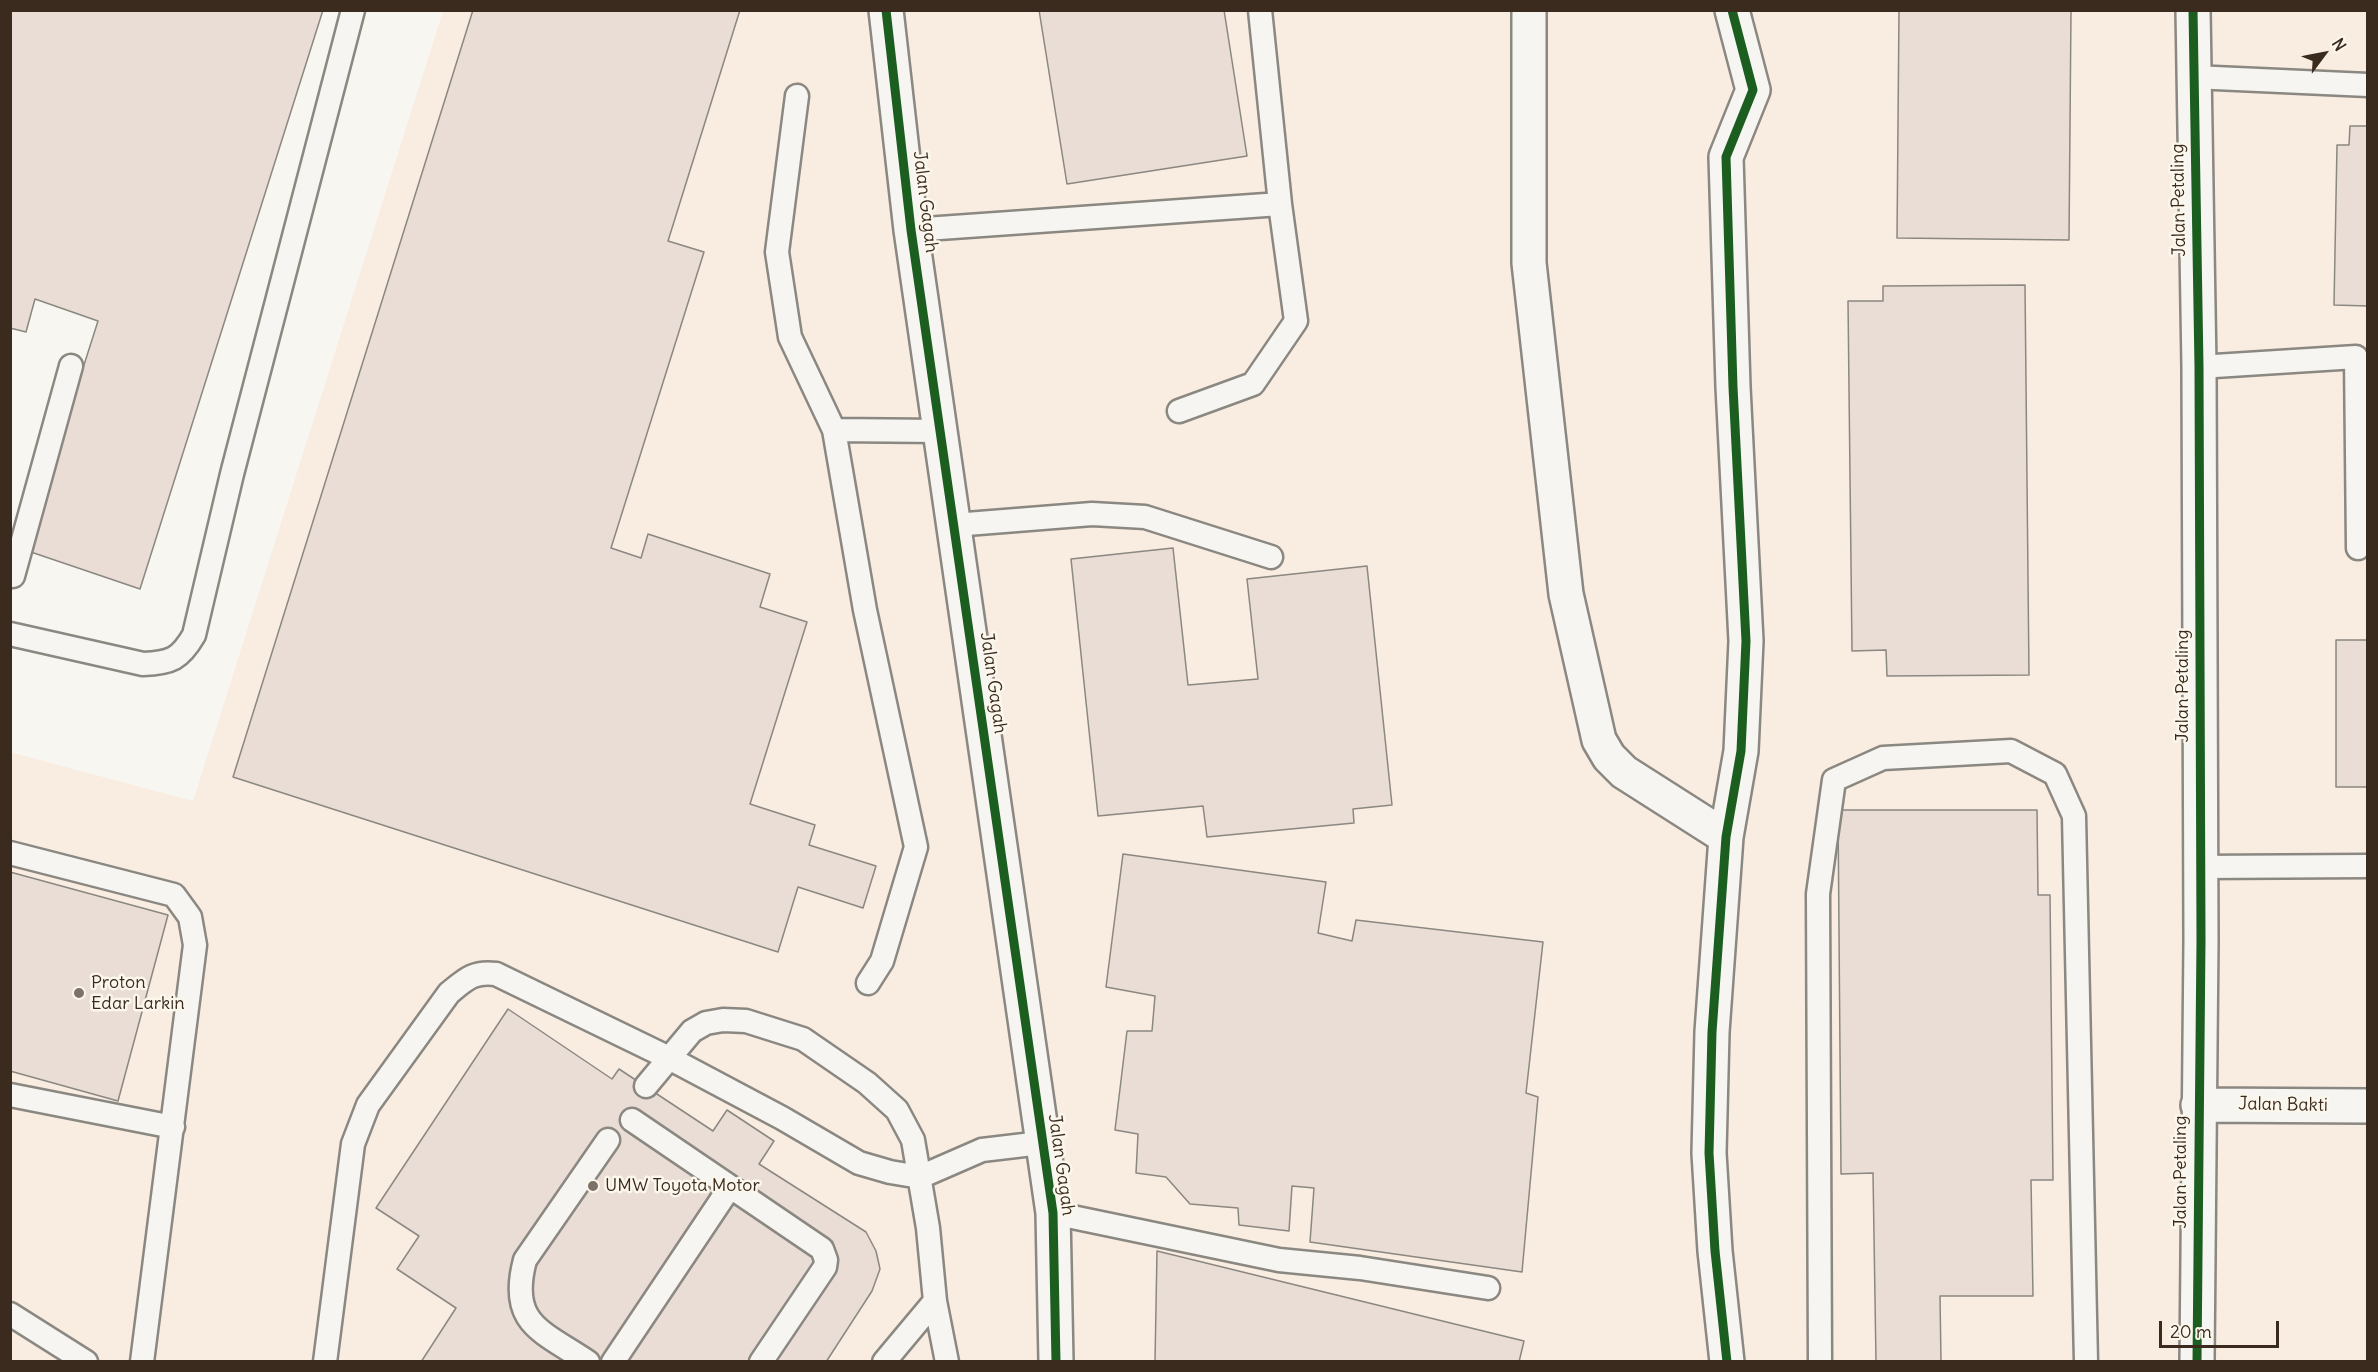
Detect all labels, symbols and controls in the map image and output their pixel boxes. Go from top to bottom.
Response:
north arrow [2294,24,2354,84]
text: N [2328,34,2351,54]
street label: Jalan Petaling [2167,143,2191,257]
street label: Jalan Gagah [908,150,942,254]
street label: Jalan Petaling [2172,629,2194,743]
street label: Jalan Gagah [975,631,1011,735]
place label: Proton Edar Larkin [91,972,185,1014]
marker: Proton Edar Larkin [72,986,86,1000]
street label: Jalan Bakti [2238,1093,2328,1117]
street label: Jalan Gagah [1043,1113,1079,1217]
street label: Jalan Petaling [2170,1115,2192,1229]
place label: UMW Toyota Motor [605,1175,760,1197]
marker: UMW Toyota Motor [586,1179,600,1193]
scale bar [2162,1309,2282,1347]
text: 20 m [2170,1320,2212,1343]

